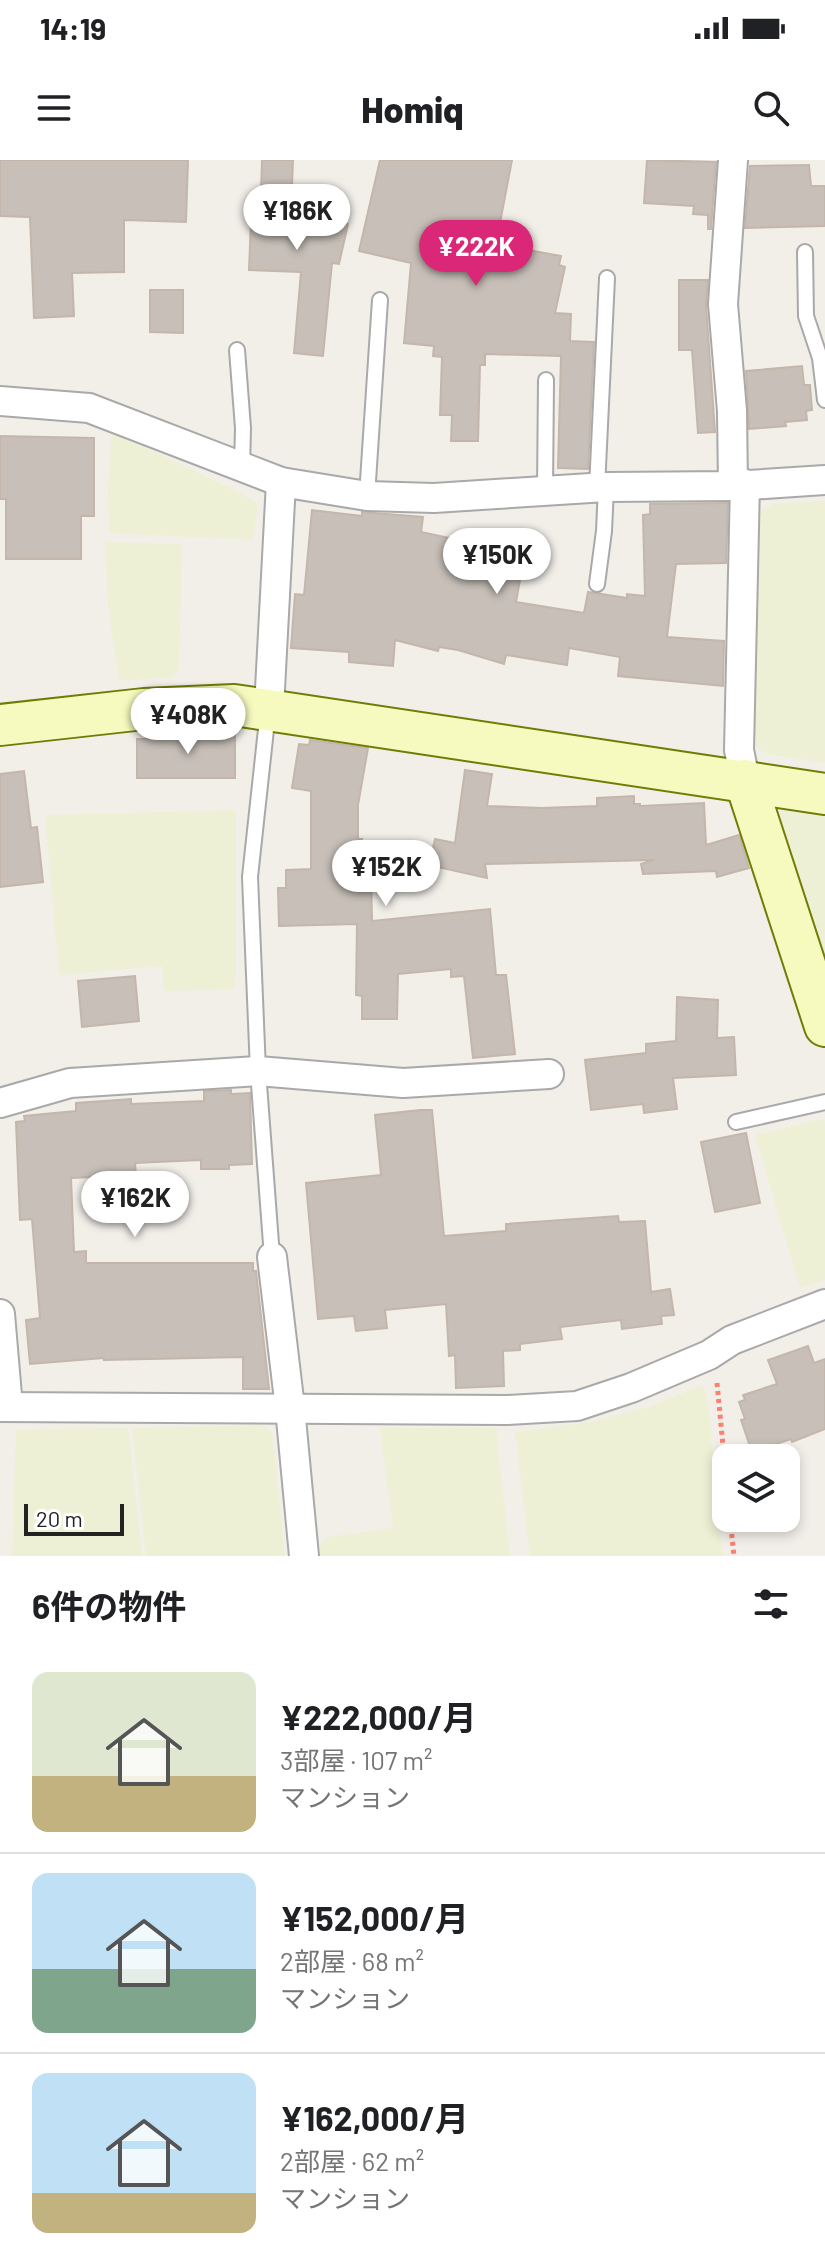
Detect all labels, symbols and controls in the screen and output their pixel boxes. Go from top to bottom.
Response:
text: 14:19 [40,10,106,46]
icon: menu [32,86,76,130]
icon: search [749,86,793,130]
text: Homiq [361,87,464,130]
pin: ¥186K [241,184,353,252]
text: ¥186K [261,194,333,225]
pin: ¥222K [420,220,532,288]
text: ¥222K [437,230,515,261]
pin: ¥150K [441,528,553,596]
text: ¥150K [461,538,533,569]
pin: ¥408K [132,688,244,756]
text: ¥408K [149,698,227,729]
pin: ¥152K [330,840,442,908]
text: ¥152K [350,850,422,881]
pin: ¥162K [79,1171,191,1239]
text: ¥162K [99,1181,171,1212]
map controls [712,1444,800,1532]
button: layers [712,1444,800,1532]
scale bar [24,1500,124,1536]
text: 20 m [36,1505,83,1531]
icon: filters [749,1582,793,1626]
text: 6件の物件 [32,1585,186,1626]
text: ¥222,000/月 [280,1696,477,1737]
icon: home [96,1704,192,1800]
text: 3部屋 · 107 m² [280,1744,433,1775]
text: マンション [280,1781,410,1812]
text: ¥152,000/月 [280,1897,469,1938]
icon: home [96,1905,192,2001]
text: 2部屋 · 68 m² [280,1945,424,1976]
text: マンション [280,1982,410,2013]
text: ¥162,000/月 [280,2097,469,2138]
icon: home [96,2105,192,2201]
text: 2部屋 · 62 m² [280,2145,424,2176]
text: マンション [280,2182,410,2213]

